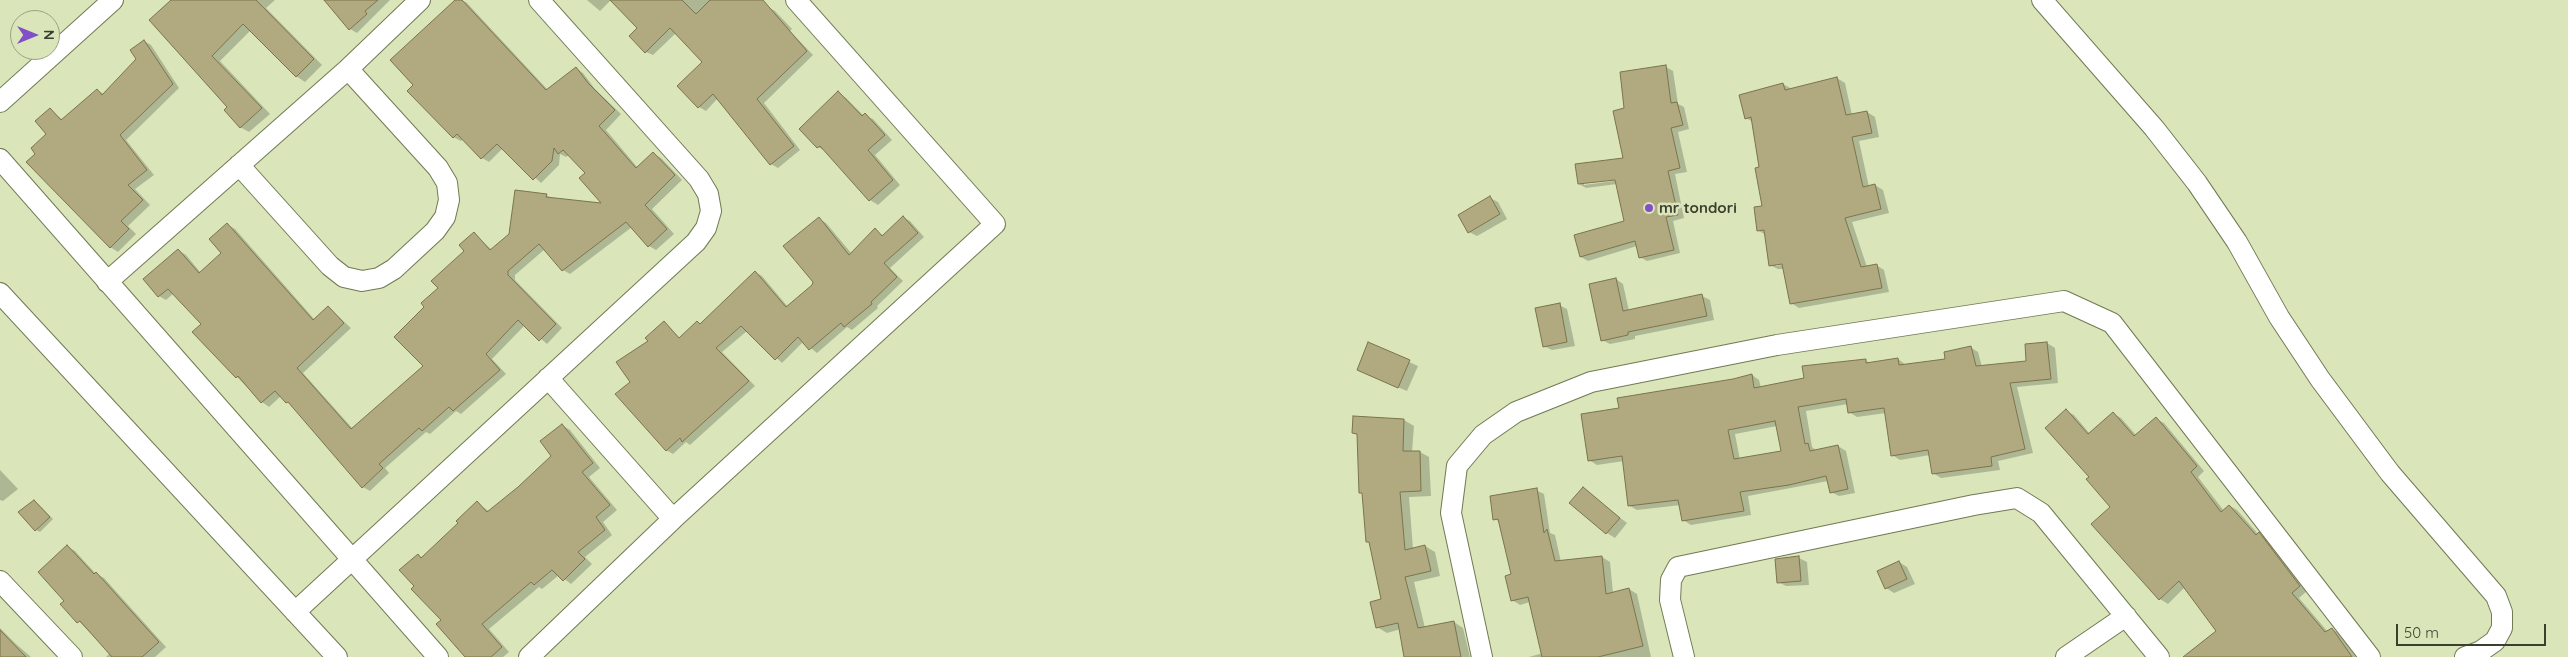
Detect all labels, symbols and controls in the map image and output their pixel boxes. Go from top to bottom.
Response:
north arrow [10,10,60,60]
text: N [40,30,58,40]
place label: mr tondori [1659,199,1737,217]
marker: mr tondori [1643,202,1655,214]
scale bar [2398,614,2548,646]
text: 50 m [2404,623,2439,642]

